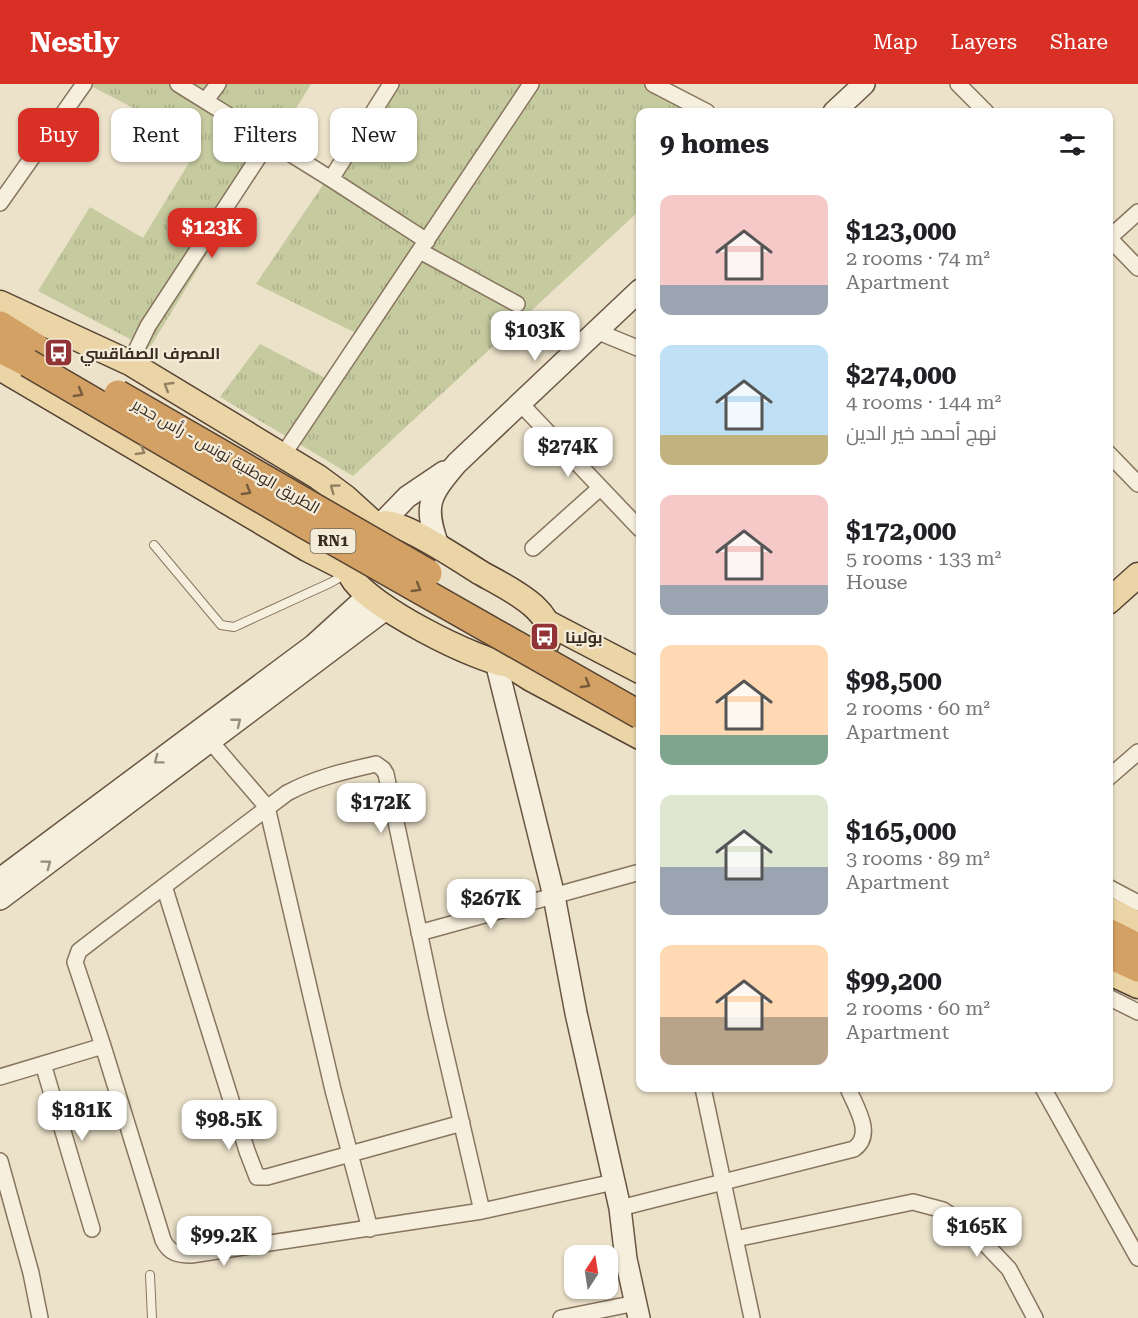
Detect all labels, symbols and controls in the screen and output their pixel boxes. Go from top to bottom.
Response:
text: Nestly [30,26,119,59]
text: Map [873,30,918,54]
text: Layers [951,30,1017,54]
text: Share [1050,30,1108,54]
chip: Buy [18,108,99,162]
chip: Rent [111,108,201,162]
chip: Filters [213,108,318,162]
chip: New [330,108,417,162]
icon: filters [1056,128,1089,161]
text: 9 homes [660,129,769,159]
pin: $123K [170,208,254,259]
text: $123K [182,215,242,239]
text: $123,000 [846,216,956,246]
icon: home [708,219,780,291]
text: 2 rooms · 74 m² [846,246,990,270]
text: Apartment [846,270,949,294]
pin: $103K [493,311,577,362]
text: $103K [505,318,565,342]
bus stop icon: المصرف الصفاقسي [43,337,75,369]
place label: المصرف الصفاقسي [80,344,220,366]
text: $274,000 [846,360,956,390]
icon: home [708,369,780,441]
one-way arrow [164,381,174,393]
one-way arrow [73,386,83,397]
text: 4 rooms · 144 m² [846,390,1001,414]
street label: الطريق الوطنية تونس - رأس جدير [128,394,323,518]
text: نهج أحمد خير الدين [846,421,997,445]
pin: $274K [526,427,610,478]
text: $274K [538,434,598,458]
one-way arrow [135,444,145,456]
one-way arrow [241,484,251,495]
one-way arrow [329,484,340,495]
text: $172,000 [846,516,956,546]
icon: home [708,519,780,591]
road number: RN1 [310,529,356,553]
text: 5 rooms · 133 m² [846,546,1001,570]
text: House [846,570,908,594]
one-way arrow [410,581,421,592]
bus stop icon: بولينا [528,621,560,653]
place label: بولينا [565,628,603,647]
text: $98,500 [846,666,942,696]
icon: home [708,669,780,741]
one-way arrow [580,677,590,689]
text: 2 rooms · 60 m² [846,696,990,720]
one-way arrow [230,718,241,729]
text: Apartment [846,720,949,744]
one-way arrow [153,752,164,763]
pin: $172K [339,783,423,834]
text: $172K [351,790,411,814]
text: $165,000 [846,816,956,846]
icon: home [708,819,780,891]
text: 3 rooms · 89 m² [846,846,990,870]
one-way arrow [40,860,51,871]
text: Apartment [846,870,949,894]
pin: $267K [449,879,533,930]
text: $267K [461,886,521,910]
text: $99,200 [846,966,942,996]
icon: home [708,969,780,1041]
text: 2 rooms · 60 m² [846,996,990,1020]
text: Apartment [846,1020,949,1044]
pin: $181K [40,1091,124,1142]
text: $181K [52,1098,112,1122]
pin: $98.5K [180,1100,278,1151]
text: $98.5K [196,1107,262,1131]
pin: $165K [935,1207,1019,1258]
text: $165K [947,1214,1007,1238]
pin: $99.2K [175,1216,273,1267]
text: $99.2K [191,1223,257,1247]
north arrow [564,1245,618,1299]
map controls [564,1245,618,1299]

